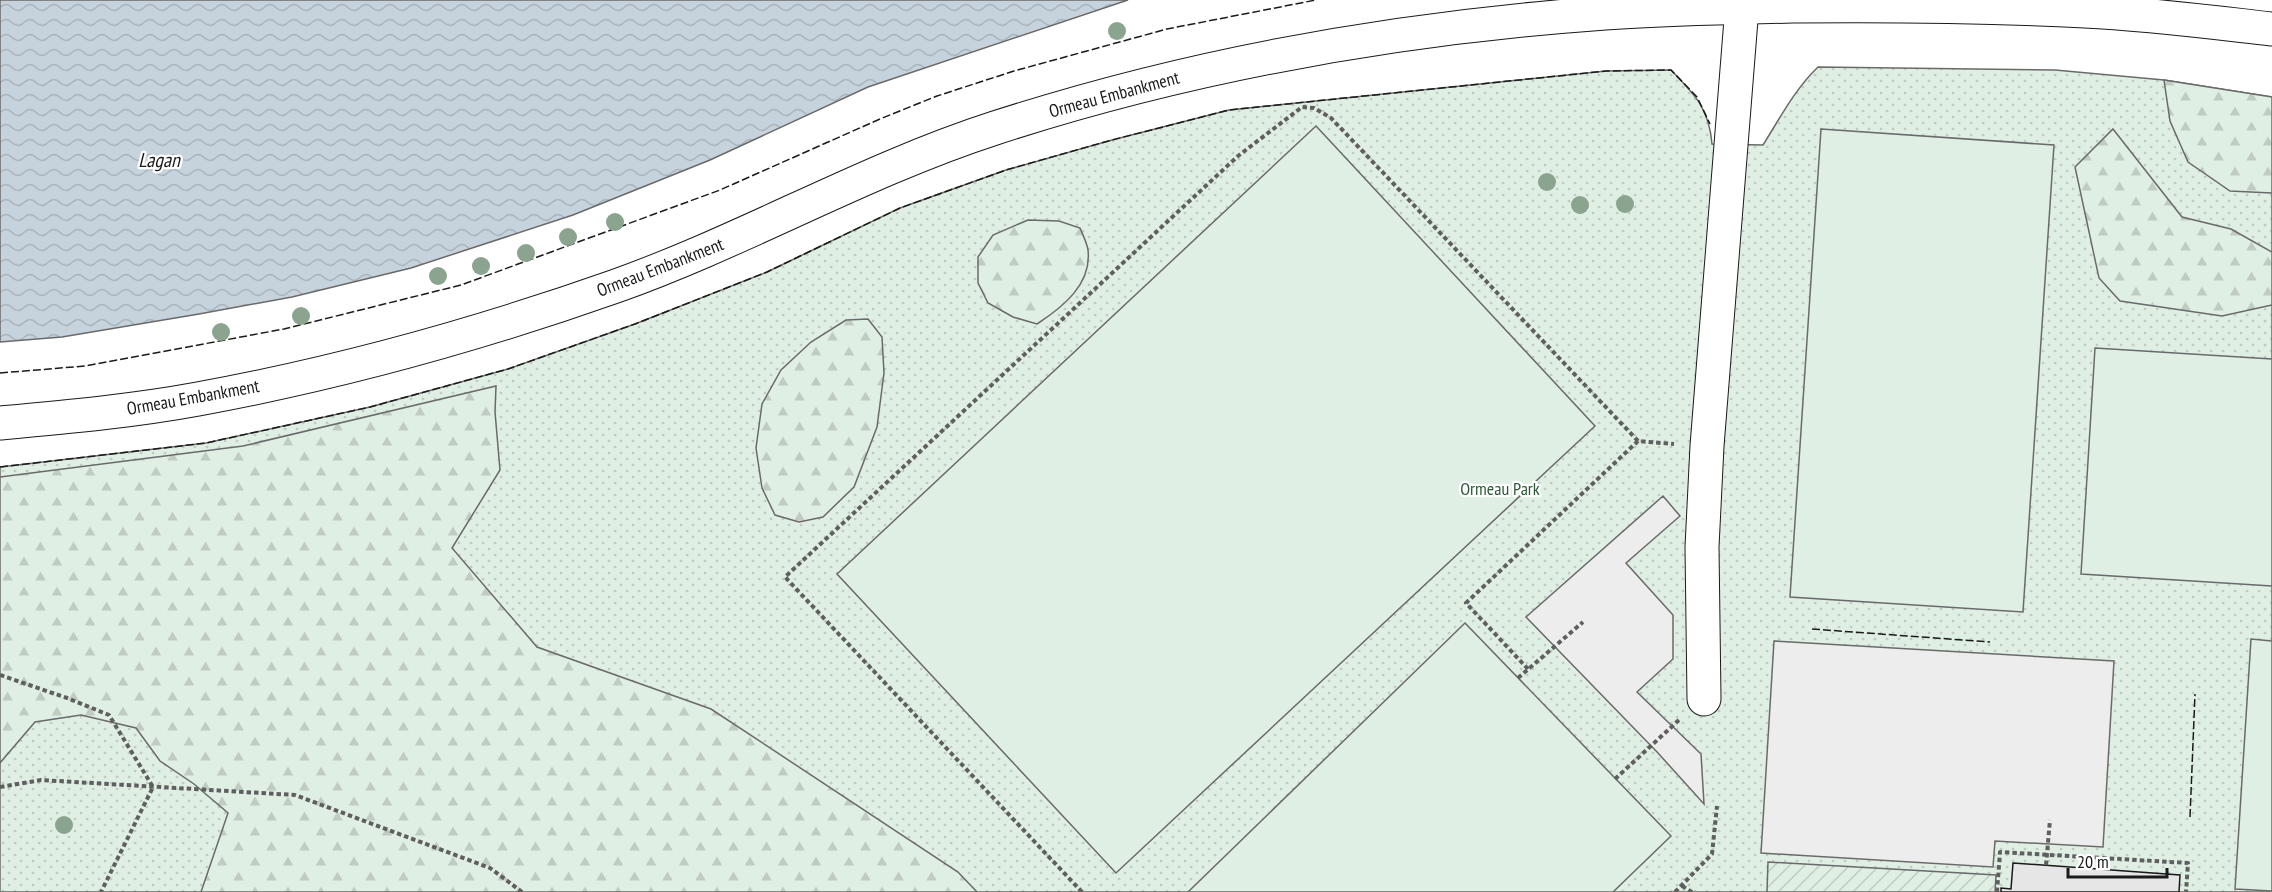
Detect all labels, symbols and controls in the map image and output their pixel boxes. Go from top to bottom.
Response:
street label: Ormeau Embankment [1046,66,1182,122]
water label: Lagan [138,147,181,173]
street label: Ormeau Embankment [593,232,727,302]
street label: Ormeau Embankment [125,374,261,420]
park label: Ormeau Park [1460,477,1540,500]
scale bar [2068,841,2167,879]
text: 20 m [2077,850,2109,873]

